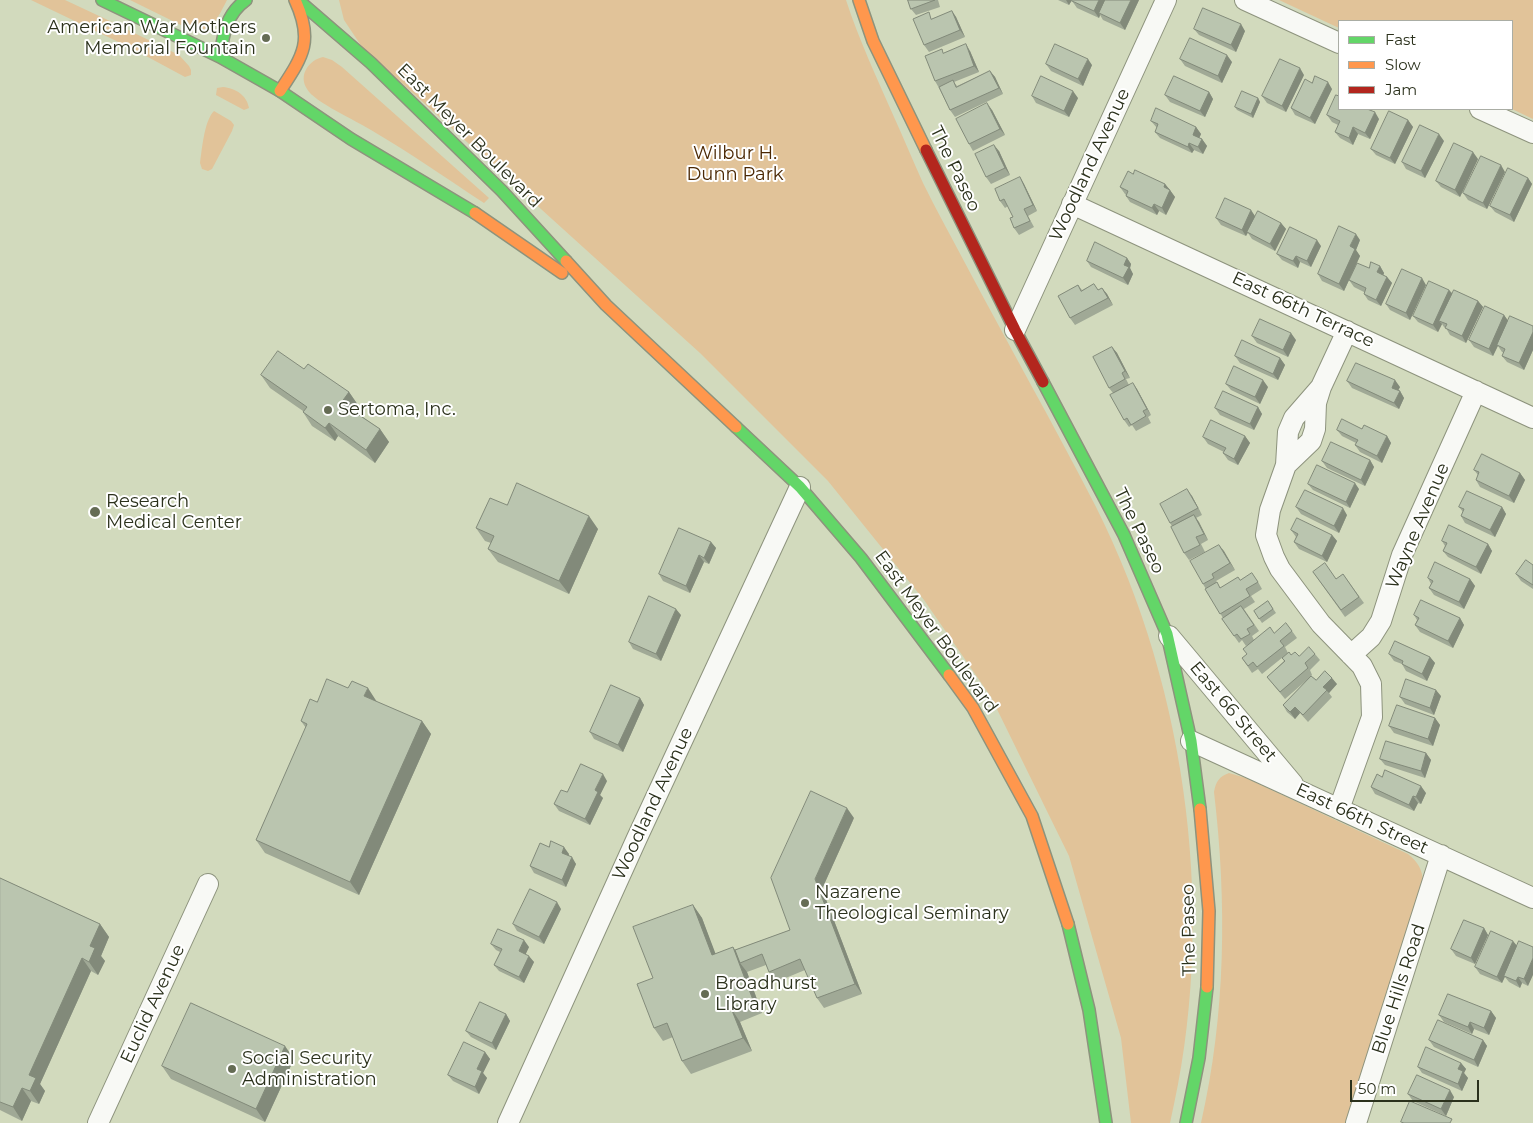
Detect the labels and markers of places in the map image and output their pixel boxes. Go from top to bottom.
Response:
place label: American War Mothers Memorial Fountain [47,17,256,59]
marker: American War Mothers Memorial Fountain [260,32,272,44]
place label: Sertoma, Inc. [338,399,456,421]
marker: Sertoma, Inc. [322,404,334,416]
place label: Research Medical Center [106,491,242,534]
marker: Research Medical Center [88,505,102,519]
place label: Nazarene Theological Seminary [815,882,1009,924]
marker: Nazarene Theological Seminary [799,897,811,909]
place label: Broadhurst Library [715,973,817,1016]
marker: Broadhurst Library [699,988,711,1000]
place label: Social Security Administration [242,1048,377,1090]
marker: Social Security Administration [226,1063,238,1075]

